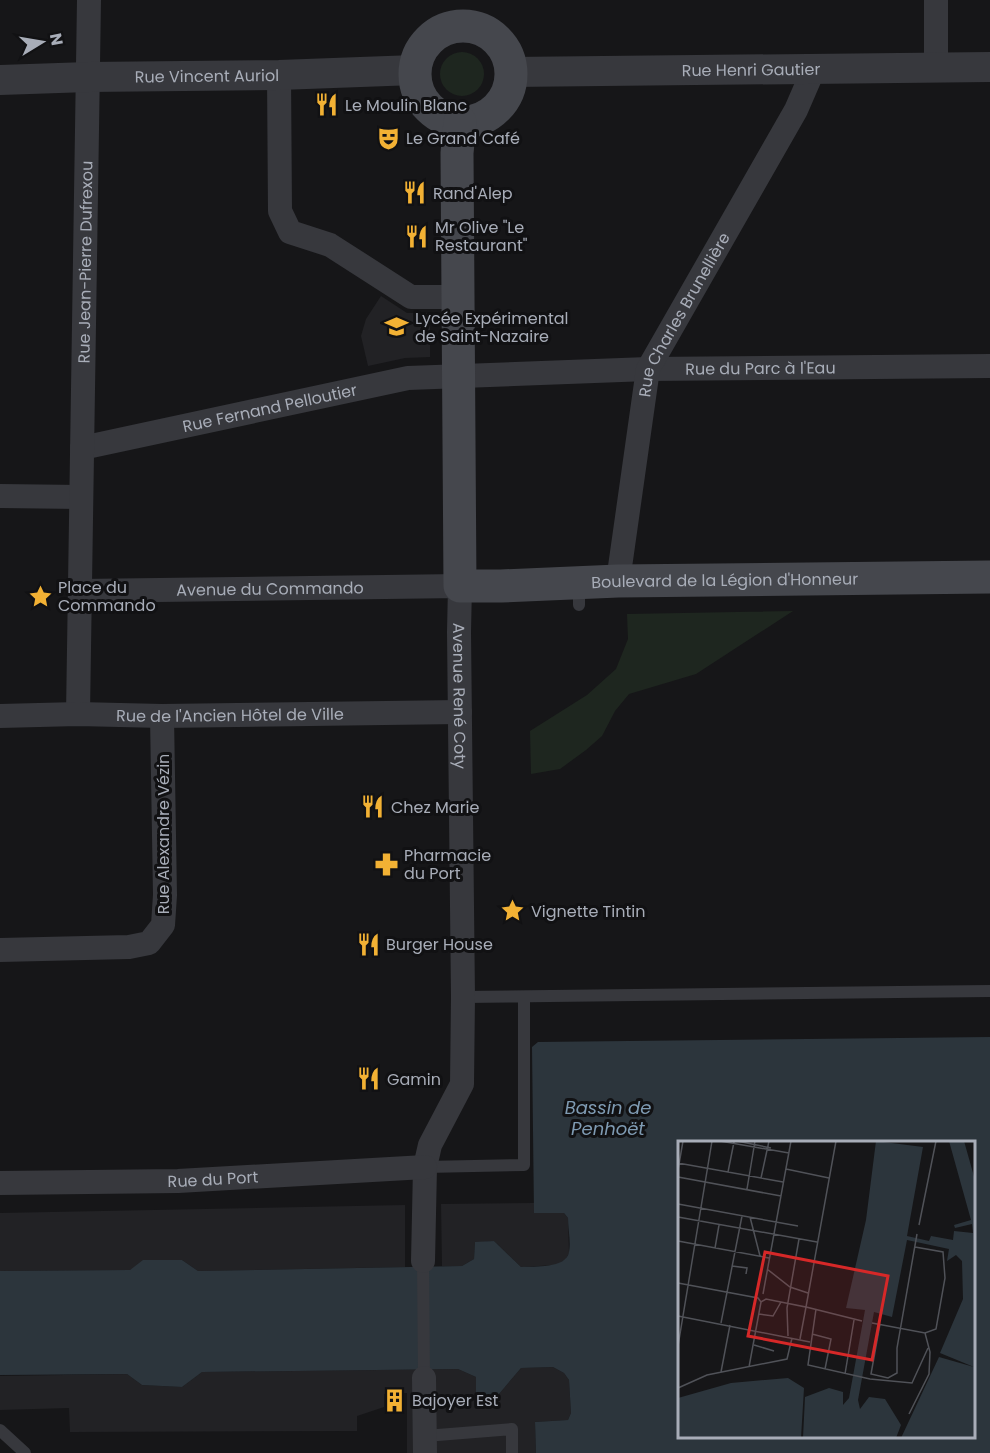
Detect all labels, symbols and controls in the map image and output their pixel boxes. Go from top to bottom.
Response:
north arrow [12,12,72,72]
text: N [44,31,69,47]
street label: Rue Henri Gautier [681,58,821,82]
street label: Rue Vincent Auriol [135,64,279,89]
restaurant icon: Le Moulin Blanc [314,92,340,118]
place label: Le Moulin Blanc [345,94,468,117]
theatre icon: Le Grand Café [375,125,401,151]
place label: Le Grand Café [406,127,520,150]
street label: Rue Jean-Pierre Dufrexou [72,161,99,364]
restaurant icon: Rand'Alep [402,180,428,206]
place label: Rand'Alep [433,182,513,205]
place label: Mr Olive "Le Restaurant" [435,216,528,257]
restaurant icon: Mr Olive "Le Restaurant" [404,223,430,249]
street label: Rue Charles Brunellière [633,228,736,398]
place label: Lycée Expérimental de Saint-Nazaire [415,307,568,348]
school or university icon: Lycée Expérimental de Saint-Nazaire [384,314,410,340]
street label: Rue du Parc à l'Eau [685,356,836,381]
street label: Rue Fernand Pelloutier [180,378,359,438]
street label: Boulevard de la Légion d'Honneur [591,567,858,594]
place label: Place du Commando [58,576,156,617]
street label: Avenue du Commando [176,576,364,602]
place icon: Place du Commando [27,583,53,609]
street label: Avenue René Coty [447,623,471,769]
street label: Rue de l'Ancien Hôtel de Ville [116,703,344,728]
street label: Rue Alexandre Vézin [152,754,175,914]
restaurant icon: Chez Marie [360,794,386,820]
place label: Chez Marie [391,796,480,819]
place label: Pharmacie du Port [404,844,491,885]
pharmacy icon: Pharmacie du Port [373,851,399,877]
place icon: Vignette Tintin [500,898,526,924]
place label: Vignette Tintin [531,900,645,923]
restaurant icon: Burger House [355,931,381,957]
place label: Burger House [386,933,493,956]
restaurant icon: Gamin [356,1066,382,1092]
place label: Gamin [387,1068,441,1091]
water label: Bassin de Penhoët [565,1095,651,1141]
inset map [678,1141,975,1438]
street label: Rue du Port [167,1165,259,1193]
building icon: Bajoyer Est [381,1387,407,1413]
place label: Bajoyer Est [412,1389,499,1412]

